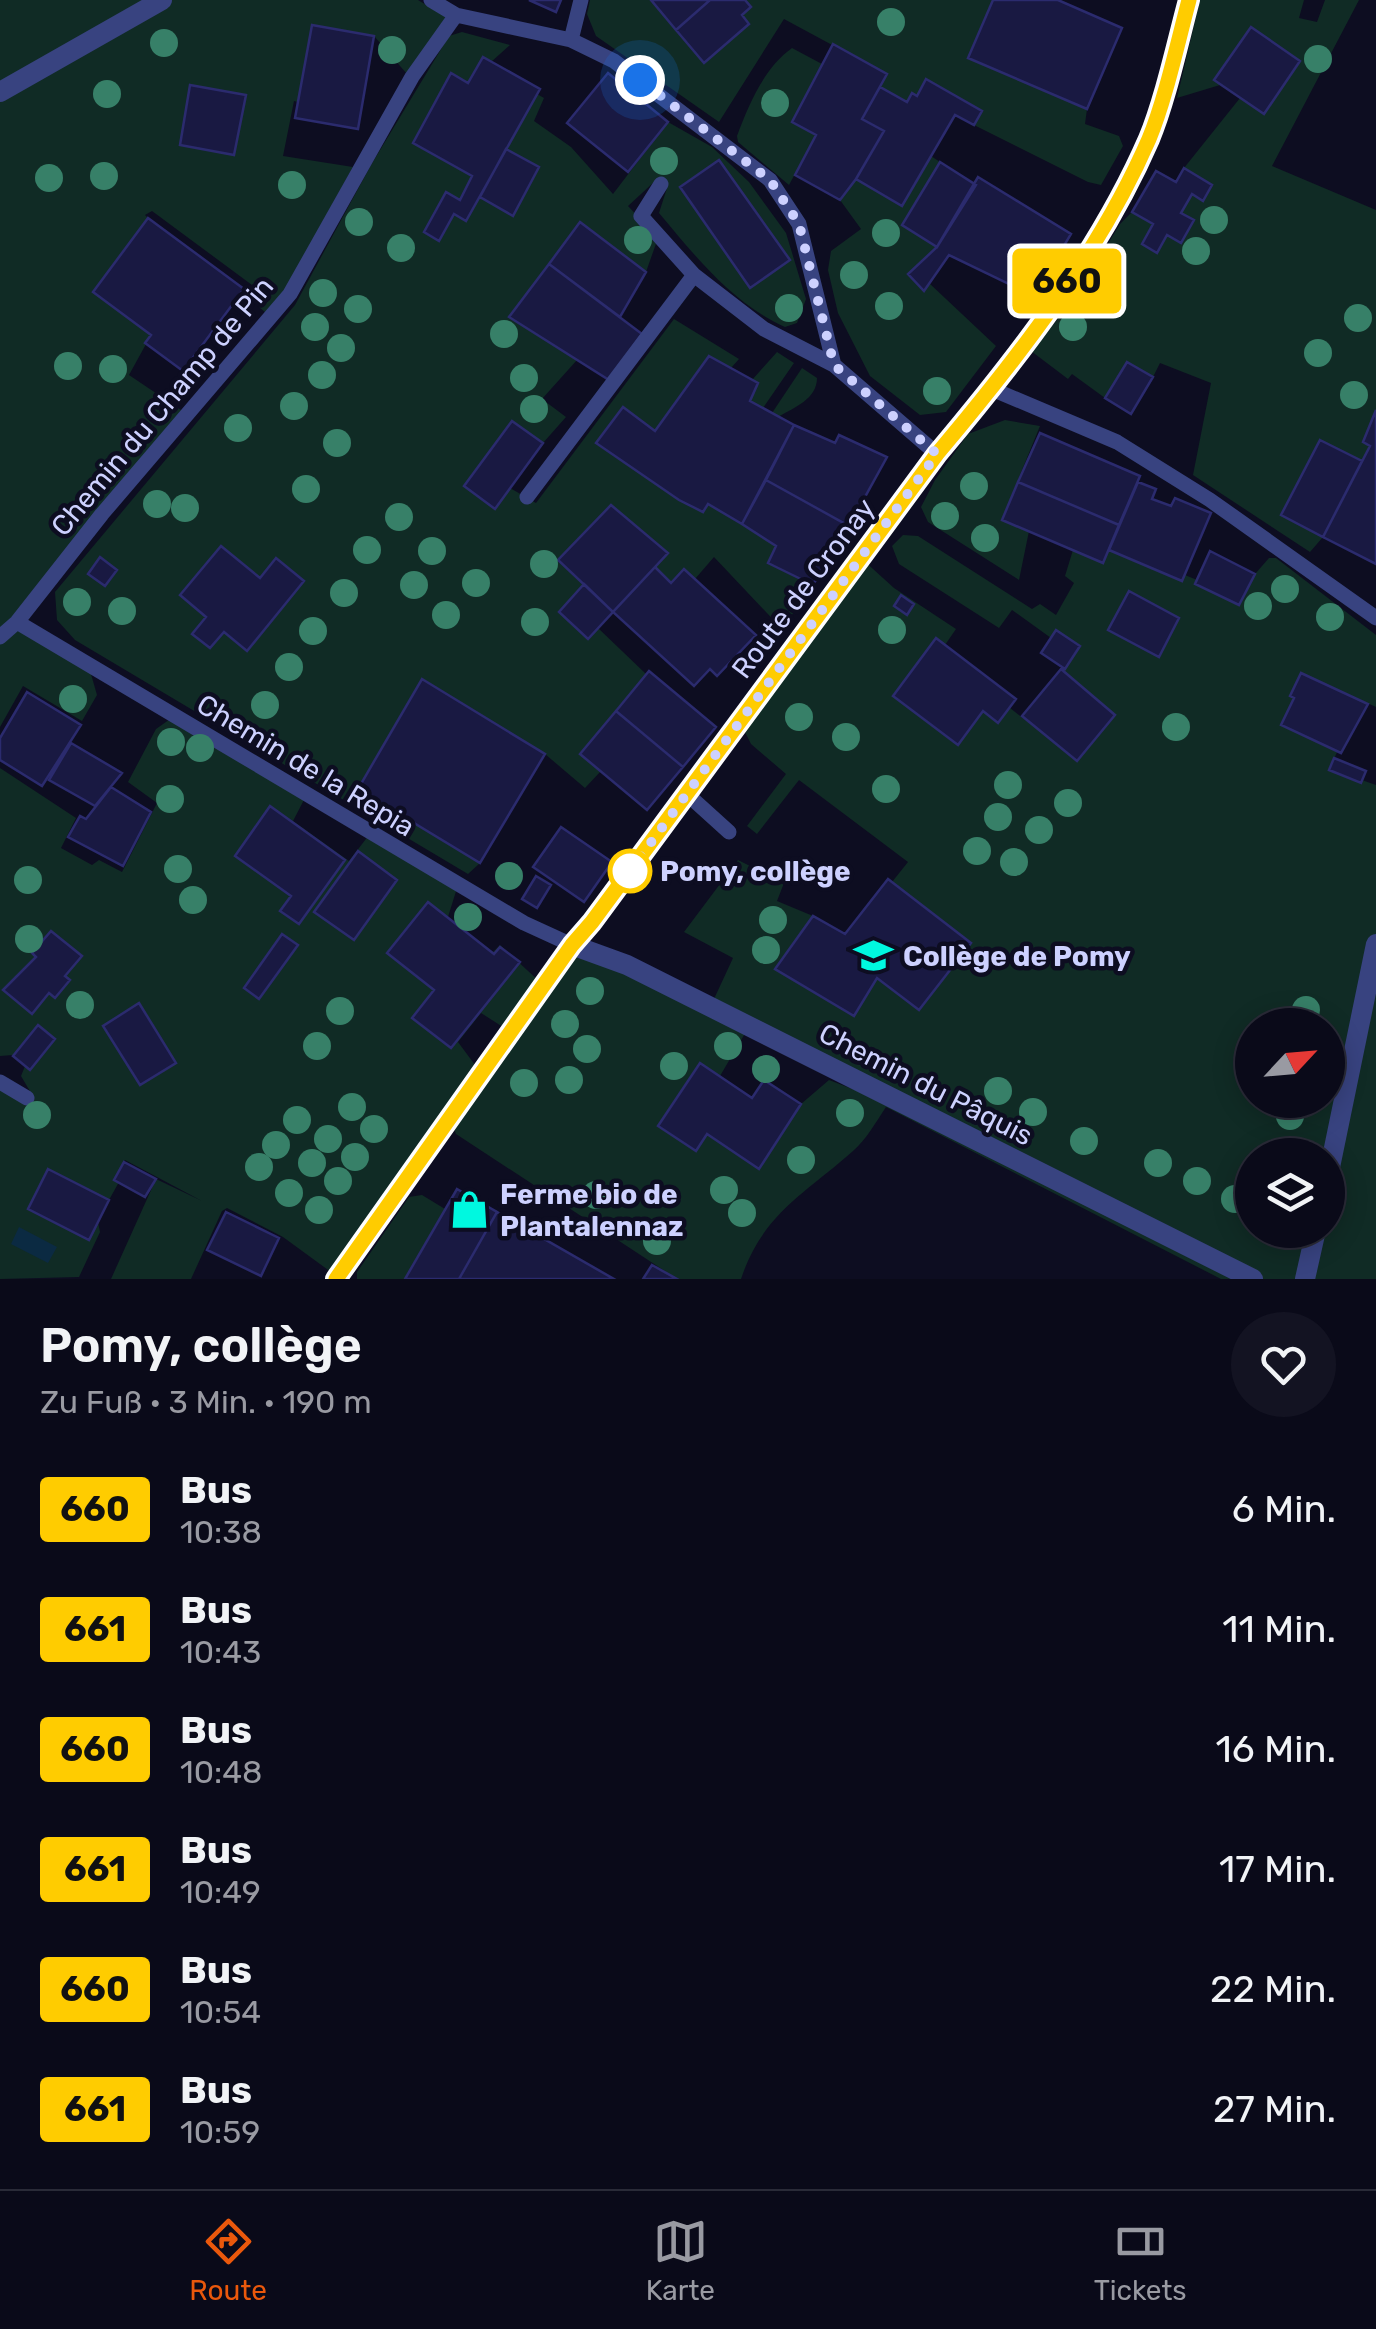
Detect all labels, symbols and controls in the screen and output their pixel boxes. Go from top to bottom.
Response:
your location [615,55,665,105]
line badge: 660 [1010,248,1124,314]
text: 660 [1032,260,1102,302]
street label: Chemin du Champ de Pin [44,270,280,542]
street label: Route de Cronay [725,492,882,685]
street label: Chemin de la Repia [191,687,421,843]
marker: Pomy, collège [609,850,651,892]
place label: Pomy, collège [660,855,851,888]
school or university icon: Collège de Pomy [852,935,894,977]
place label: Collège de Pomy [903,940,1131,973]
north arrow [1235,1008,1345,1118]
map controls [1235,1008,1345,1248]
street label: Chemin du Pâquis [814,1016,1038,1152]
button: layers [1235,1138,1345,1248]
place label: Ferme bio de Plantalennaz [500,1178,684,1243]
shop icon: Ferme bio de Plantalennaz [449,1189,491,1231]
button: heart [1231,1312,1336,1417]
text: Pomy, collège [40,1317,362,1374]
text: Zu Fuß · 3 Min. · 190 m [40,1383,372,1421]
text: Bus [180,1467,252,1513]
text: 6 Min. [1232,1486,1336,1532]
text: 660 [60,1488,130,1530]
text: 10:38 [180,1513,262,1551]
text: Bus [180,1587,252,1633]
text: 11 Min. [1222,1606,1336,1652]
text: 661 [64,1608,126,1650]
text: 10:43 [180,1633,261,1671]
text: Bus [180,1707,252,1753]
text: 16 Min. [1216,1726,1336,1772]
text: 660 [60,1728,130,1770]
text: 10:48 [180,1753,262,1791]
text: Bus [180,1827,252,1873]
text: 17 Min. [1219,1846,1336,1892]
text: 661 [64,1848,126,1890]
text: 10:49 [180,1873,261,1911]
text: Bus [180,1947,252,1993]
text: 22 Min. [1210,1966,1336,2012]
text: 660 [60,1968,130,2010]
text: 10:54 [180,1993,261,2031]
text: Bus [180,2067,252,2113]
text: 27 Min. [1213,2086,1336,2132]
text: 661 [64,2088,126,2130]
text: 10:59 [180,2113,260,2151]
tab: Route [189,2214,267,2307]
tab: Karte [646,2214,715,2307]
tab: Tickets [1094,2214,1187,2307]

